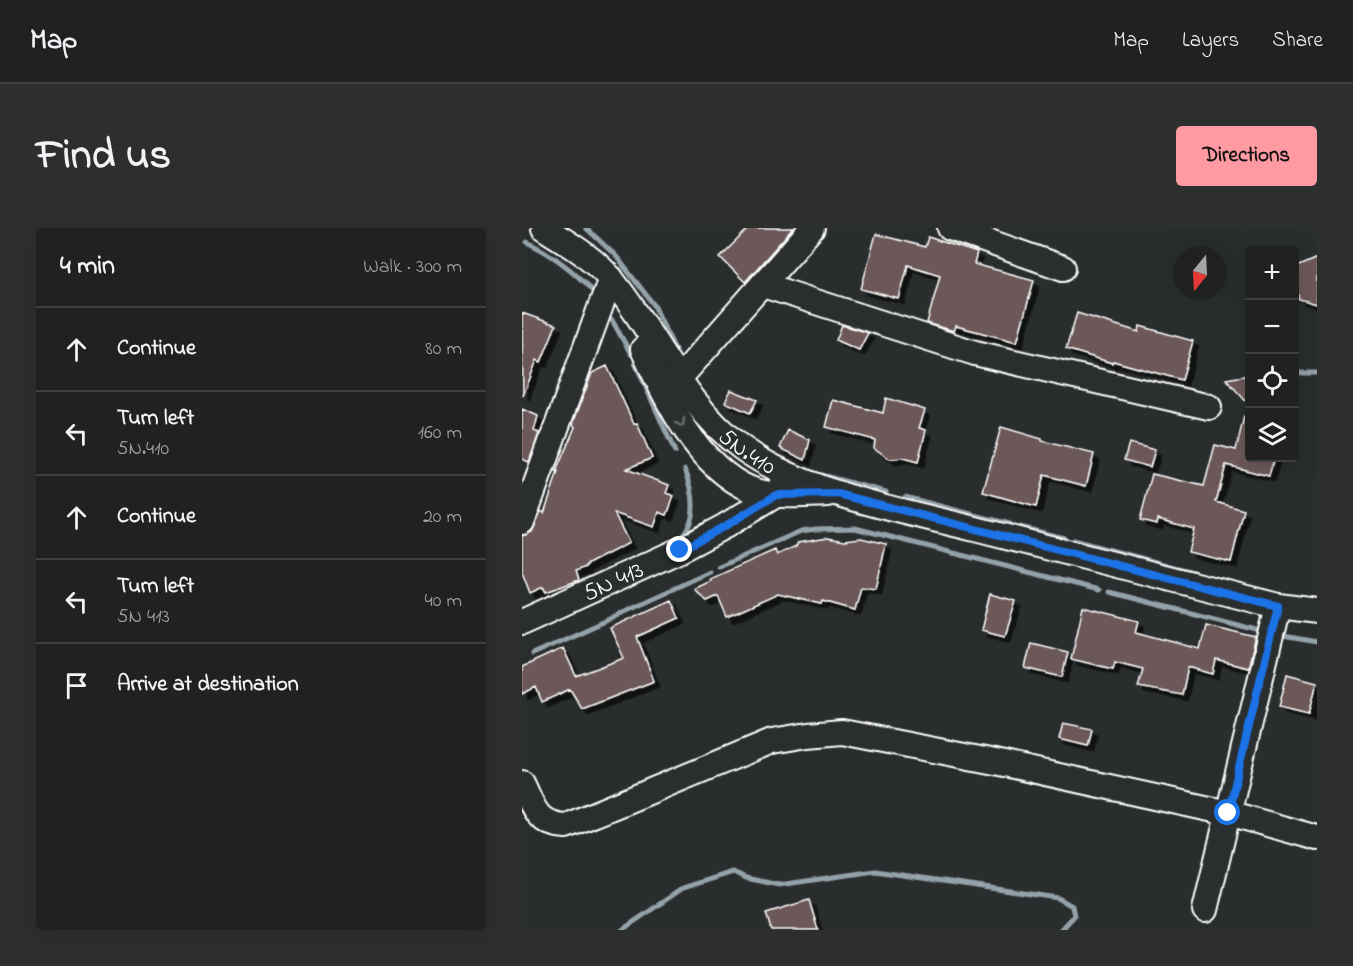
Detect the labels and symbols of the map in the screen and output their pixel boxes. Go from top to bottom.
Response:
north arrow [1173,246,1227,300]
one-way arrow [674,416,686,427]
street label: 5N.410 [710,421,781,485]
route end [666,536,692,562]
street label: 5N 413 [578,554,650,612]
route start [1214,799,1240,825]

